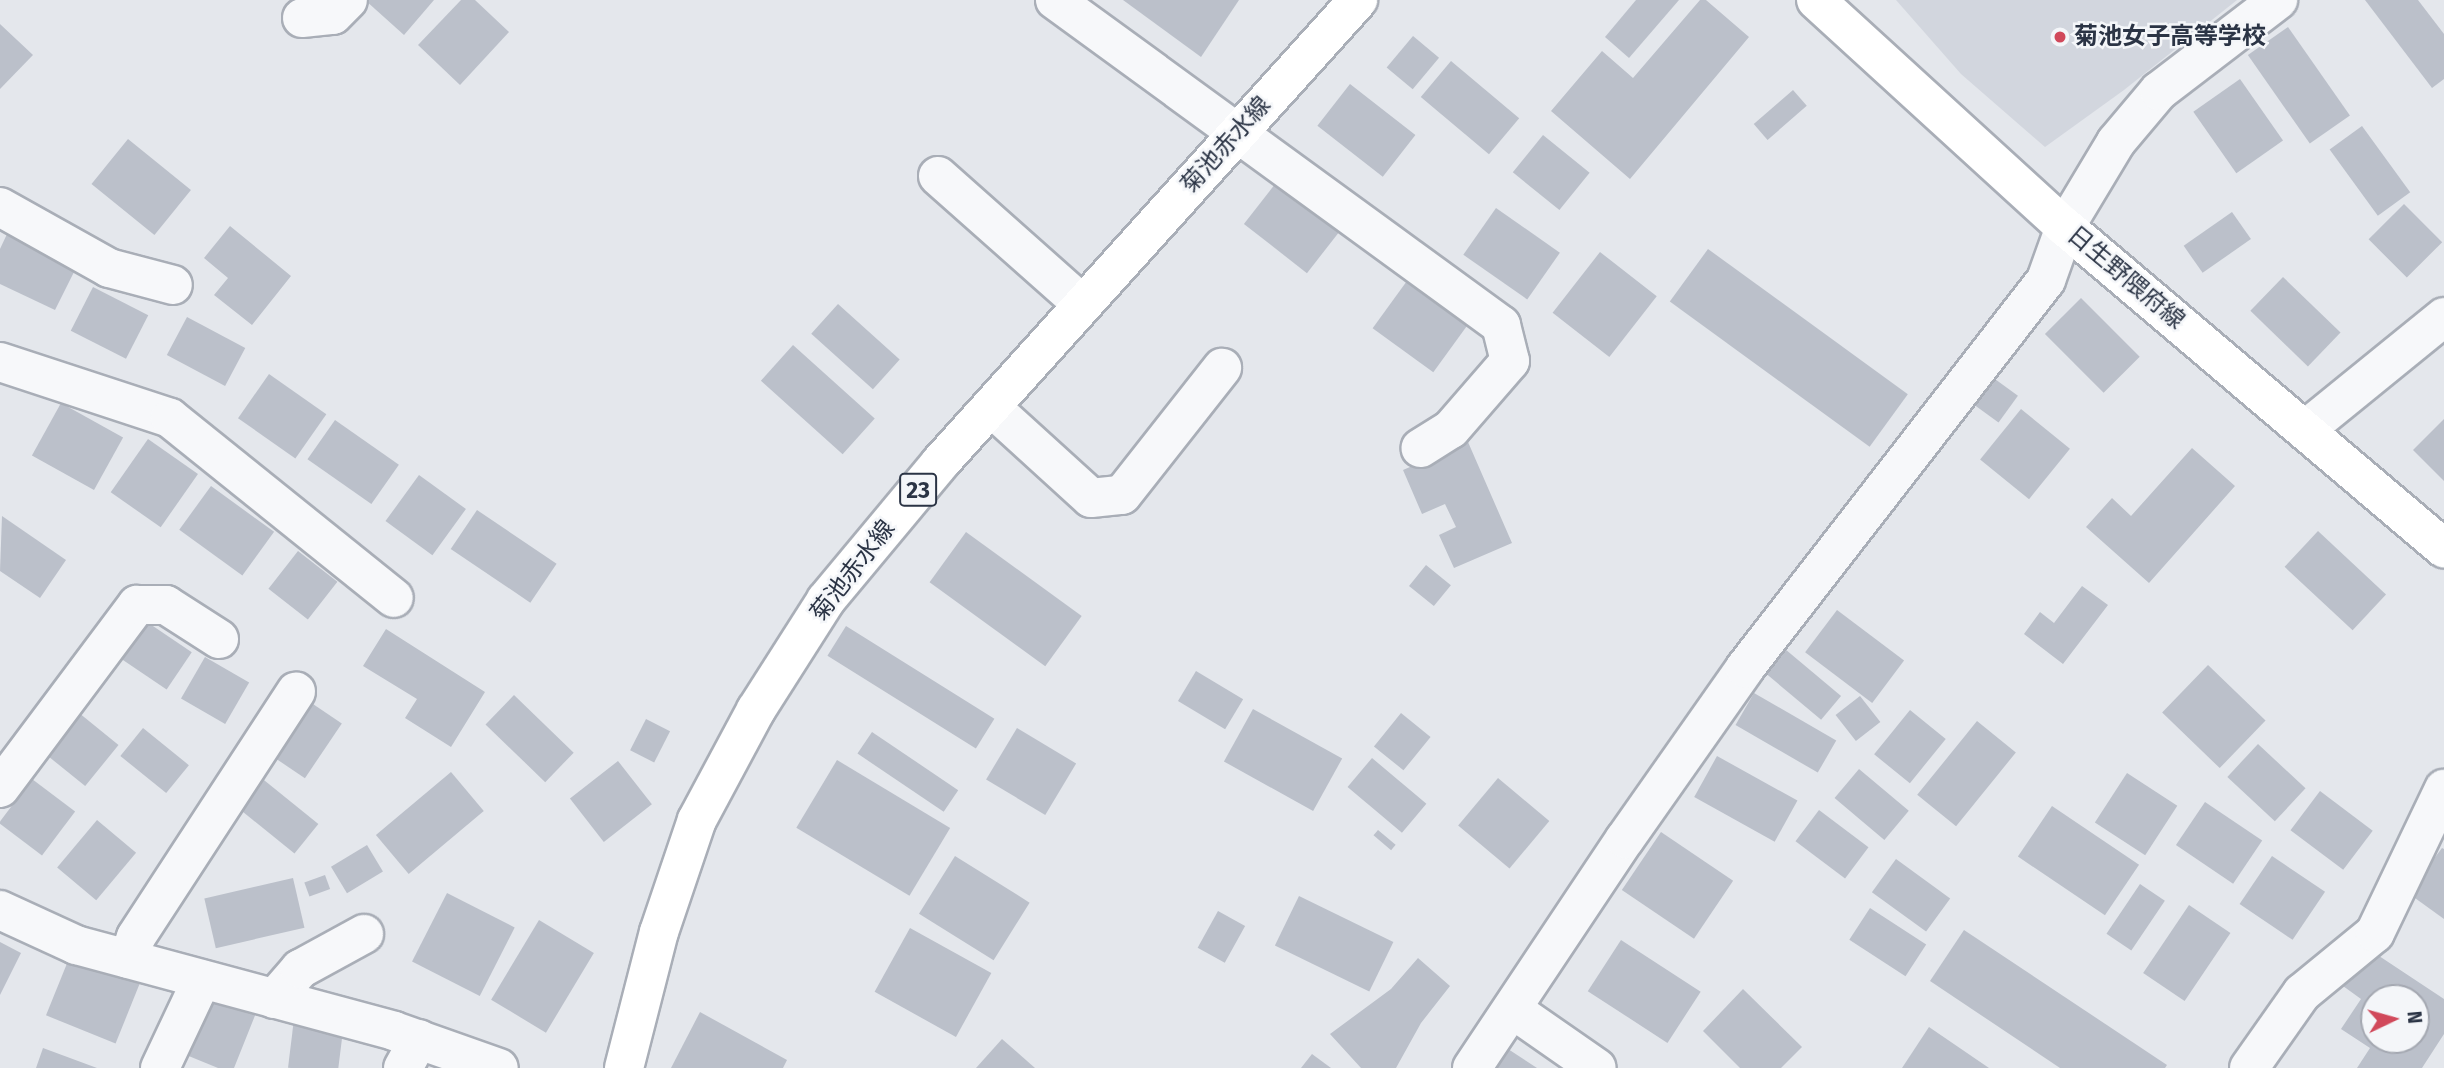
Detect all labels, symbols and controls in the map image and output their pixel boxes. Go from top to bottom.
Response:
place label: 菊池女子高等学校 [2074,23,2266,51]
marker: 菊池女子高等学校 [2052,29,2068,45]
street label: 菊池赤水線 [1175,91,1277,199]
street label: 日生野隈府線 [2062,221,2190,335]
road number: 23 [899,470,937,510]
street label: 菊池赤水線 [805,515,901,627]
north arrow [2360,984,2430,1054]
text: N [2402,1010,2426,1025]

